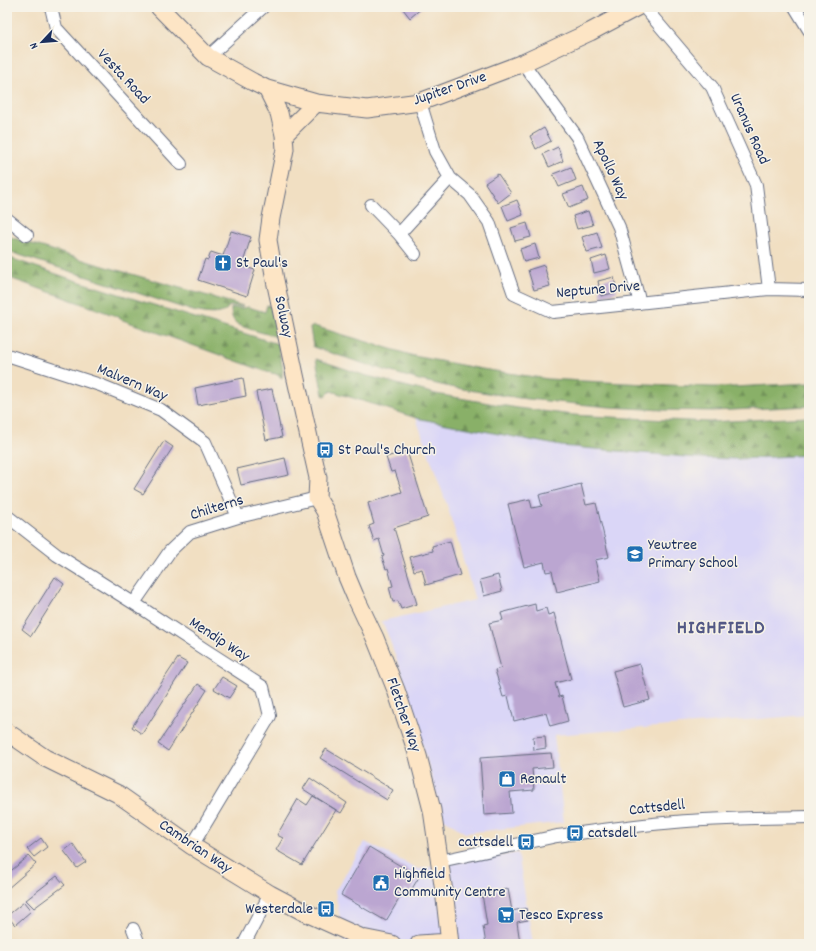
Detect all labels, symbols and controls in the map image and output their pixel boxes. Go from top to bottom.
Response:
north arrow [22,22,62,62]
text: N [26,39,43,51]
street label: Vesta Road [91,44,155,110]
street label: Jupiter Drive [410,66,490,112]
street label: Uranus Road [723,90,775,168]
street label: Apollo Way [586,136,634,205]
place label: St Paul's [236,252,288,275]
church icon: St Paul's [213,253,233,273]
street label: Neptune Drive [555,275,641,305]
street label: Solway [267,294,299,341]
street label: Malvern Way [93,358,171,408]
place label: St Paul's Church [338,439,435,462]
bus stop icon: St Paul's Church [315,440,335,460]
street label: Chilterns [187,489,247,527]
place label: Yewtree Primary School [648,534,738,575]
school or university icon: Yewtree Primary School [625,544,645,564]
street label: Mendip Way [184,612,254,669]
district label: HIGHFIELD [677,615,765,643]
street label: Fletcher Way [380,675,427,756]
place label: Renault [520,768,566,791]
shop icon: Renault [497,769,517,789]
street label: Cattsdell [628,794,686,822]
street label: Cambrian Way [154,814,237,880]
place label: catsdell [588,822,637,845]
bus stop icon: catsdell [565,823,585,843]
place label: cattsdell [458,831,513,854]
bus stop icon: cattsdell [516,832,536,852]
place label: Highfield Community Centre [394,863,506,904]
public building icon: Highfield Community Centre [371,873,391,893]
place label: Westerdale [245,898,313,921]
bus stop icon: Westerdale [316,899,336,919]
place label: Tesco Express [519,904,604,927]
supermarket icon: Tesco Express [496,905,516,925]

